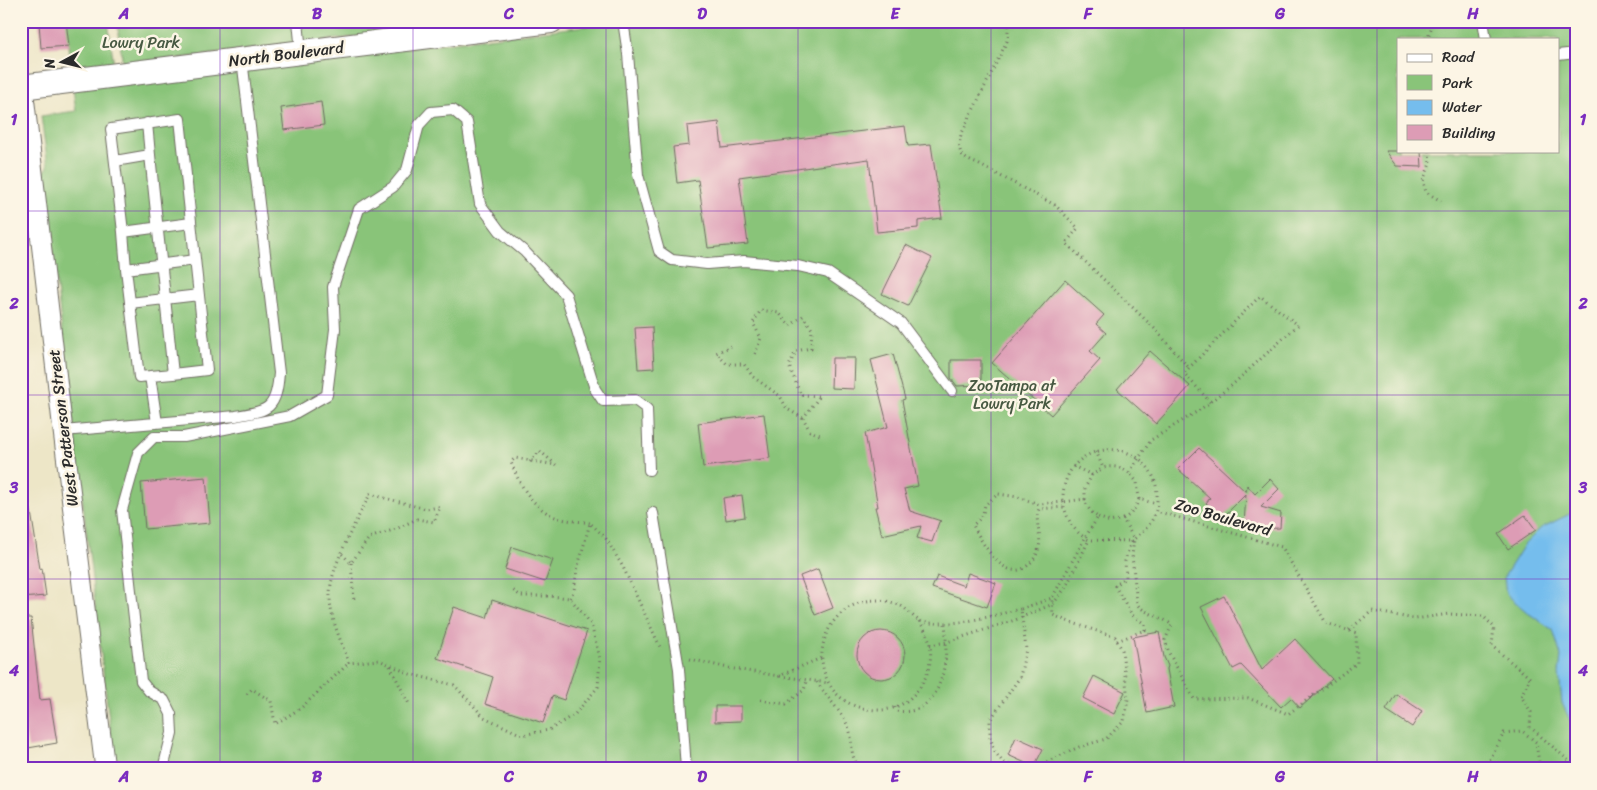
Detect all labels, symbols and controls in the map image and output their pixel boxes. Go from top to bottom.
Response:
text: A [118,0,129,28]
text: B [312,0,323,28]
text: C [503,0,515,28]
text: D [697,0,707,28]
text: E [891,0,901,28]
text: F [1083,0,1094,28]
text: G [1274,0,1286,28]
text: H [1466,0,1479,28]
park label: Lowry Park [102,28,180,57]
street label: North Boulevard [227,32,347,75]
north arrow [38,38,88,88]
legend [1397,38,1560,152]
text: Road [1442,44,1475,70]
text: N [37,57,63,71]
text: Park [1442,70,1473,96]
text: Water [1442,94,1482,120]
text: 1 [11,105,18,134]
text: 1 [1580,105,1587,134]
text: Building [1442,120,1496,146]
text: 2 [8,289,19,318]
text: 2 [1577,289,1588,318]
street label: West Patterson Street [39,348,87,508]
park label: ZooTampa at Lowry Park [968,371,1056,418]
text: 3 [9,473,19,502]
text: 3 [1578,473,1588,502]
street label: Zoo Boulevard [1171,489,1276,545]
text: 4 [8,656,19,685]
text: 4 [1577,656,1588,685]
text: A [118,762,129,790]
text: B [312,762,323,790]
text: C [503,762,515,790]
text: D [697,762,707,790]
text: E [891,762,901,790]
text: F [1083,762,1094,790]
text: G [1274,762,1286,790]
text: H [1466,762,1479,790]

